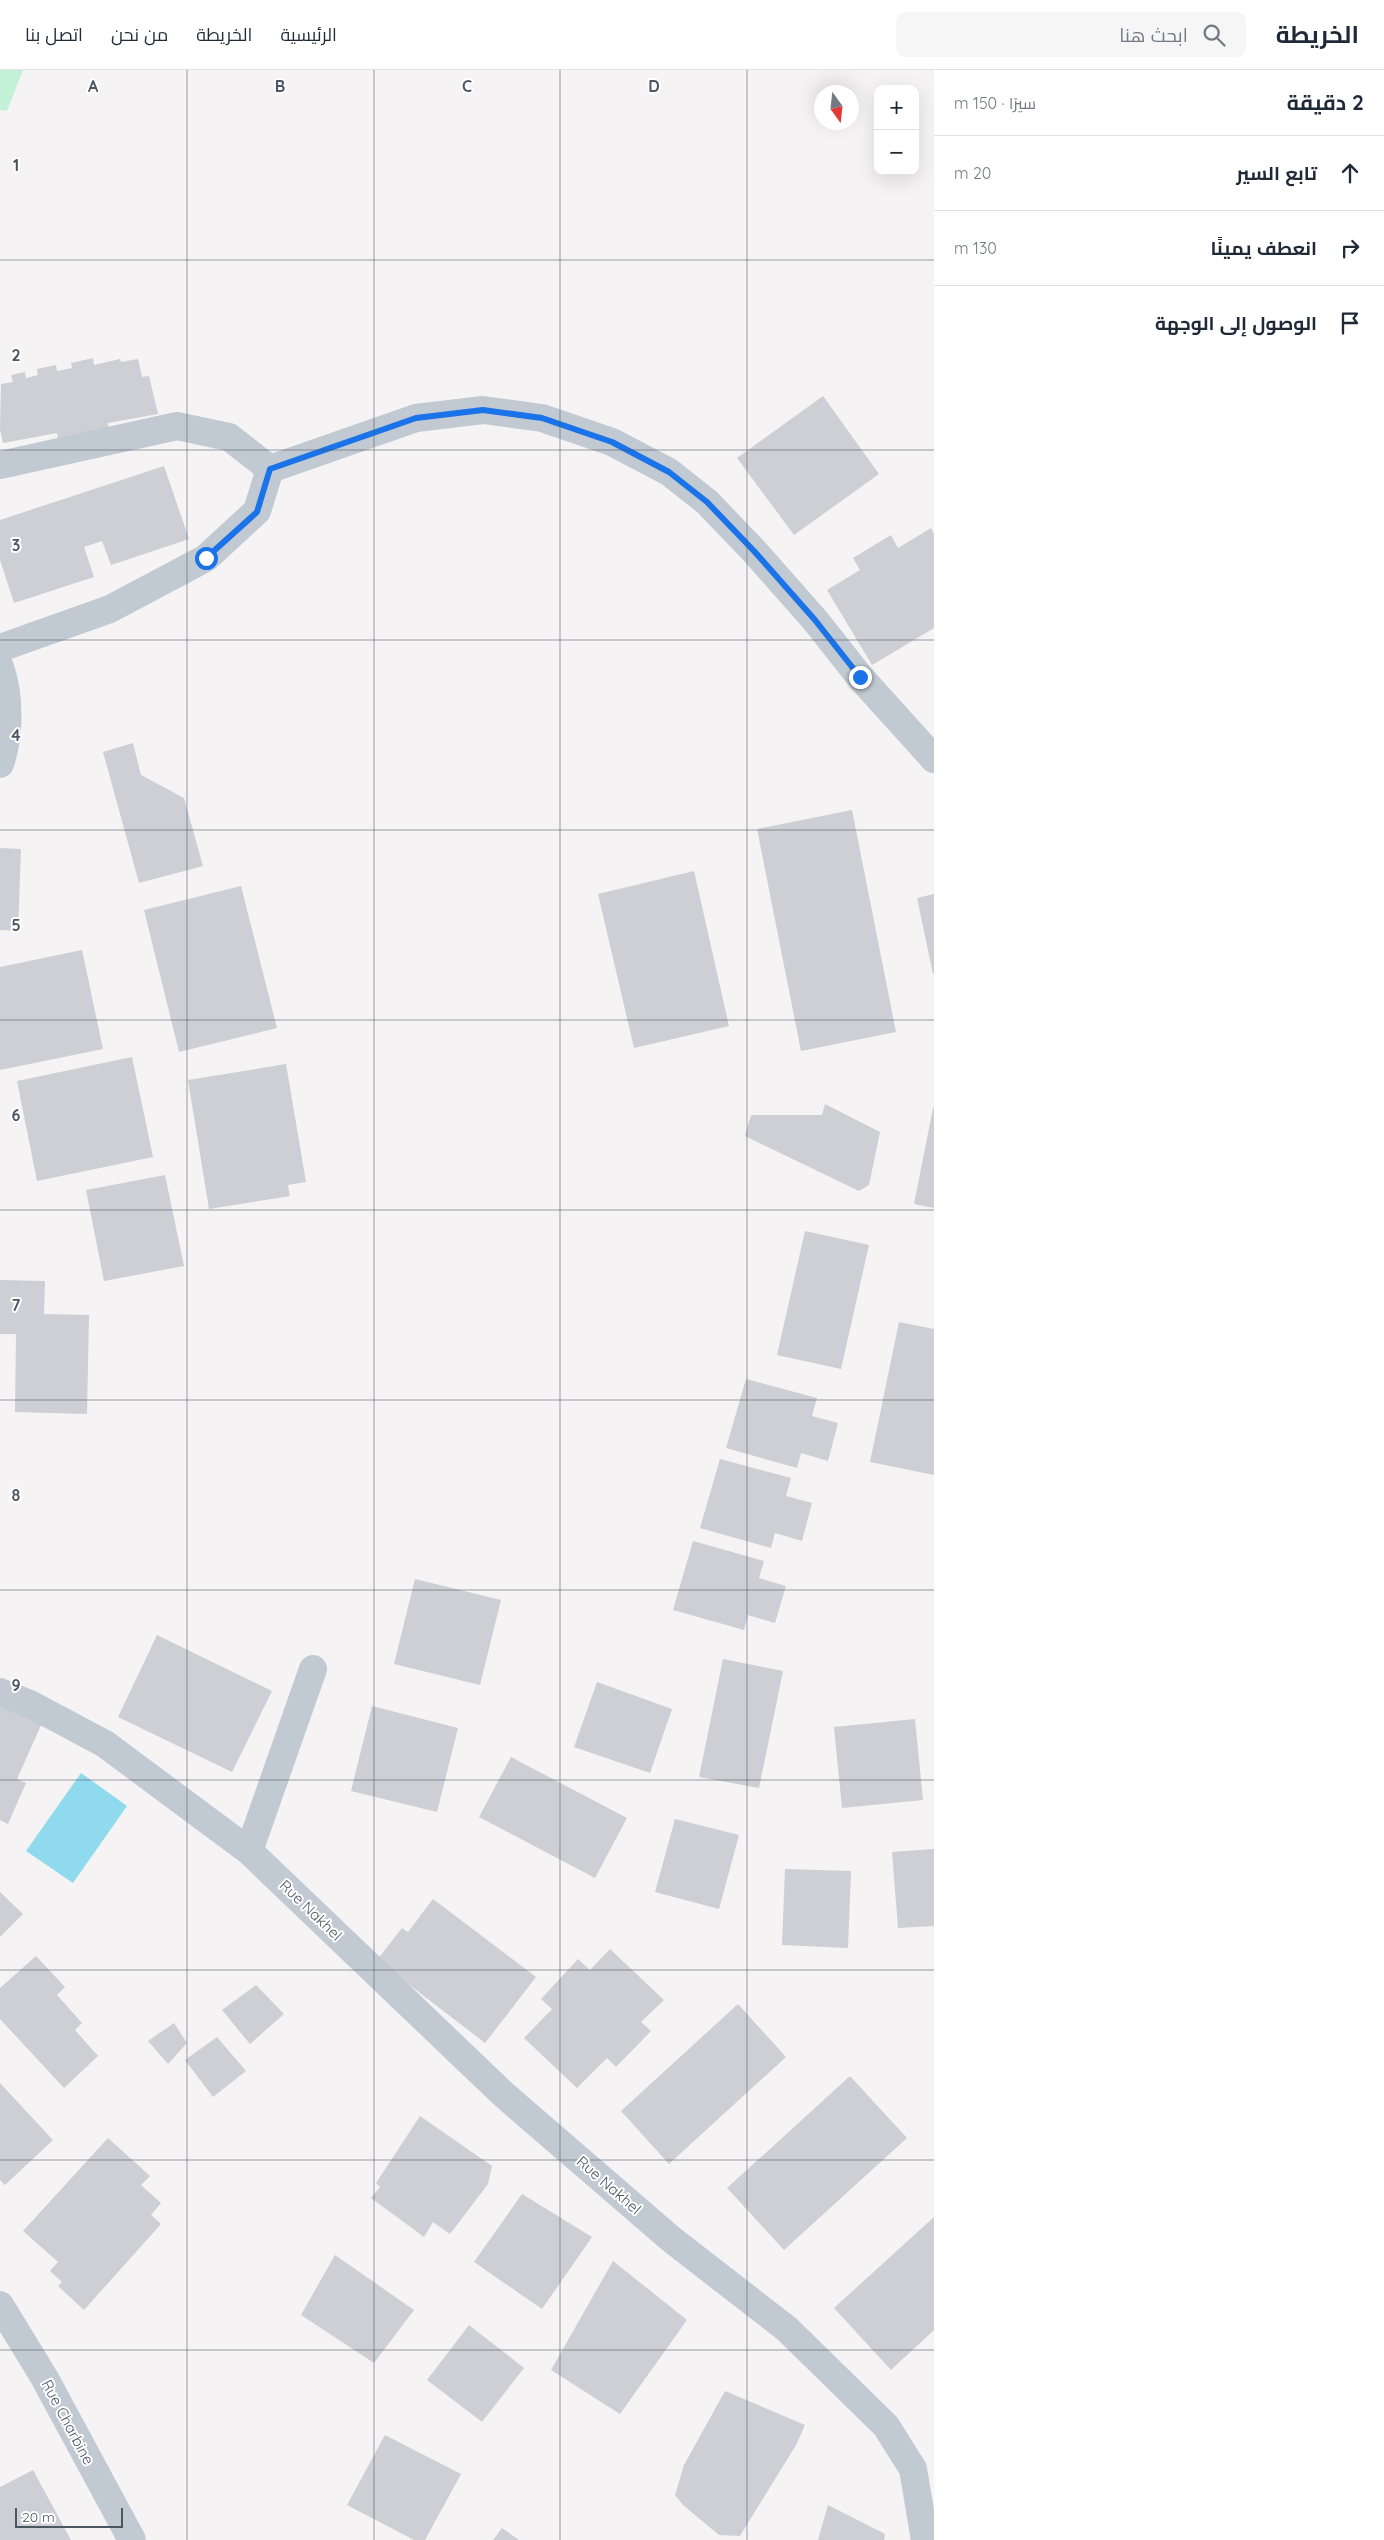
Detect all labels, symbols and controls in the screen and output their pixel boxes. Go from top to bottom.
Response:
search box [896,12,1246,57]
text: الخريطة [1276,19,1359,49]
icon: search [1200,21,1228,49]
text: اتصل بنا [25,23,83,46]
text: من نحن [111,23,168,46]
text: الخريطة [196,23,252,46]
text: الرئيسية [280,23,337,46]
text: ابحث هنا [1119,23,1188,47]
text: A [88,76,99,96]
text: B [275,76,285,96]
text: C [462,76,472,96]
text: D [648,76,660,96]
north arrow [814,85,859,130]
map controls [874,85,919,175]
button: + [874,85,919,130]
text: 2 دقيقة [1287,89,1364,115]
text: سيرًا · 150 m [954,93,1036,113]
button: − [874,130,919,175]
text: 1 [13,155,19,175]
icon: ahead [1336,159,1364,187]
text: تابع السير [1236,161,1317,185]
text: 20 m [954,163,991,183]
icon: right [1336,234,1364,262]
text: انعطف يمينًا [1210,236,1317,260]
text: 130 m [954,238,997,258]
icon: arrive [1336,309,1364,337]
text: الوصول إلى الوجهة [1155,311,1317,335]
text: 2 [11,345,21,365]
text: 3 [12,535,20,555]
route start [195,547,218,570]
route end [849,666,872,689]
text: 4 [11,725,21,745]
text: 5 [11,915,21,935]
text: 6 [12,1105,21,1125]
text: 7 [12,1295,21,1315]
text: 8 [12,1485,21,1505]
text: 9 [11,1675,21,1695]
street label: Rue Nakhel [276,1876,346,1944]
street label: Rue Nakhel [573,2152,645,2218]
street label: Rue Charbine [38,2376,98,2468]
scale bar [15,2505,122,2528]
text: 20 m [22,2508,55,2526]

